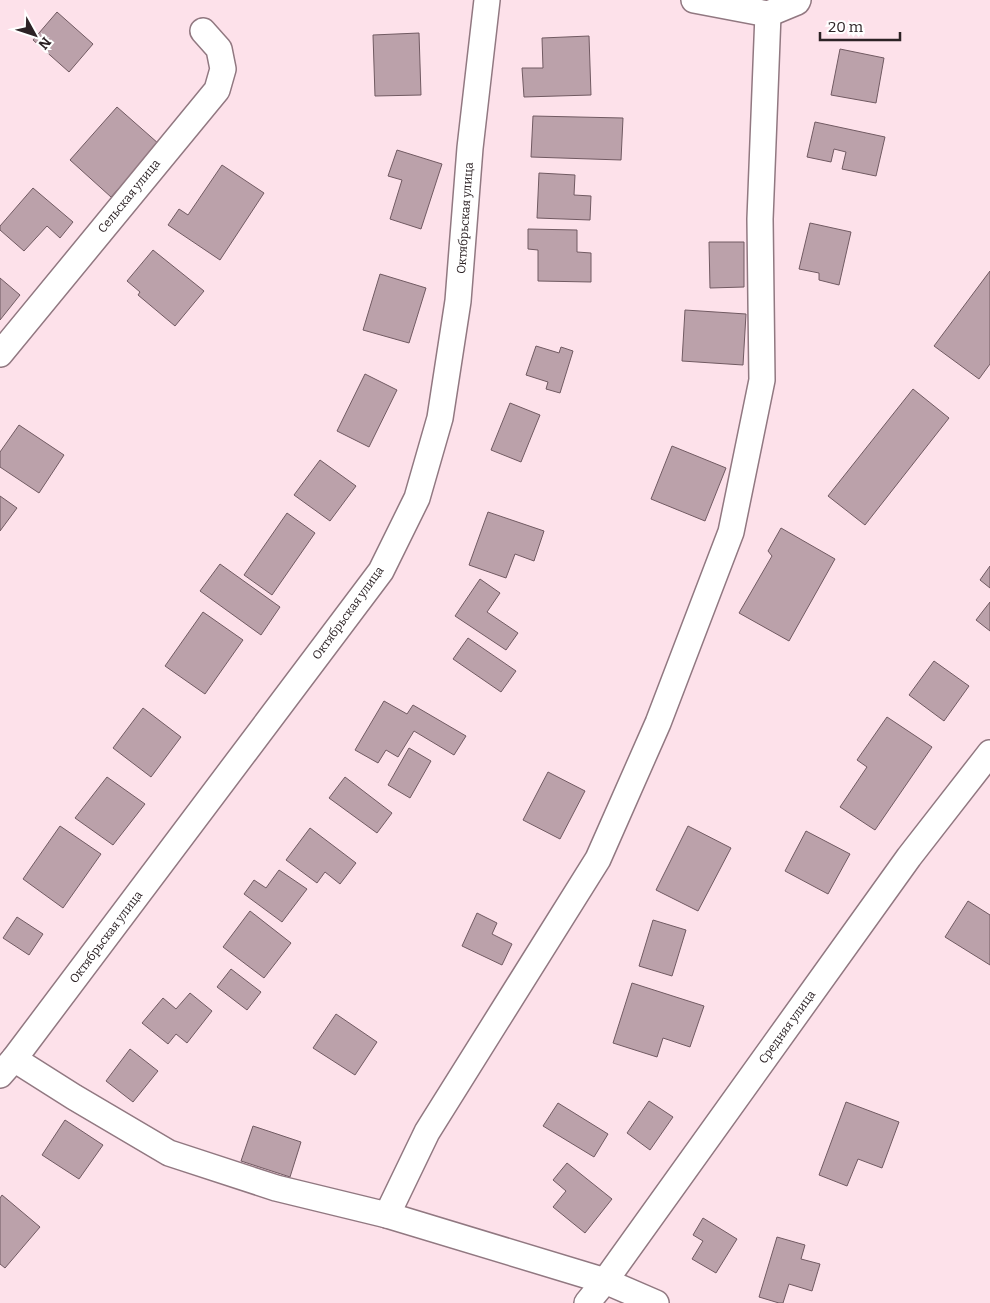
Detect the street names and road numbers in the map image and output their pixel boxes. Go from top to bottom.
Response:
street label: Сельская улица [95,156,163,236]
street label: Октябрьская улица [454,161,476,274]
street label: Октябрьская улица [309,563,387,662]
street label: Октябрьская улица [67,888,146,986]
street label: Средняя улица [756,987,819,1066]

